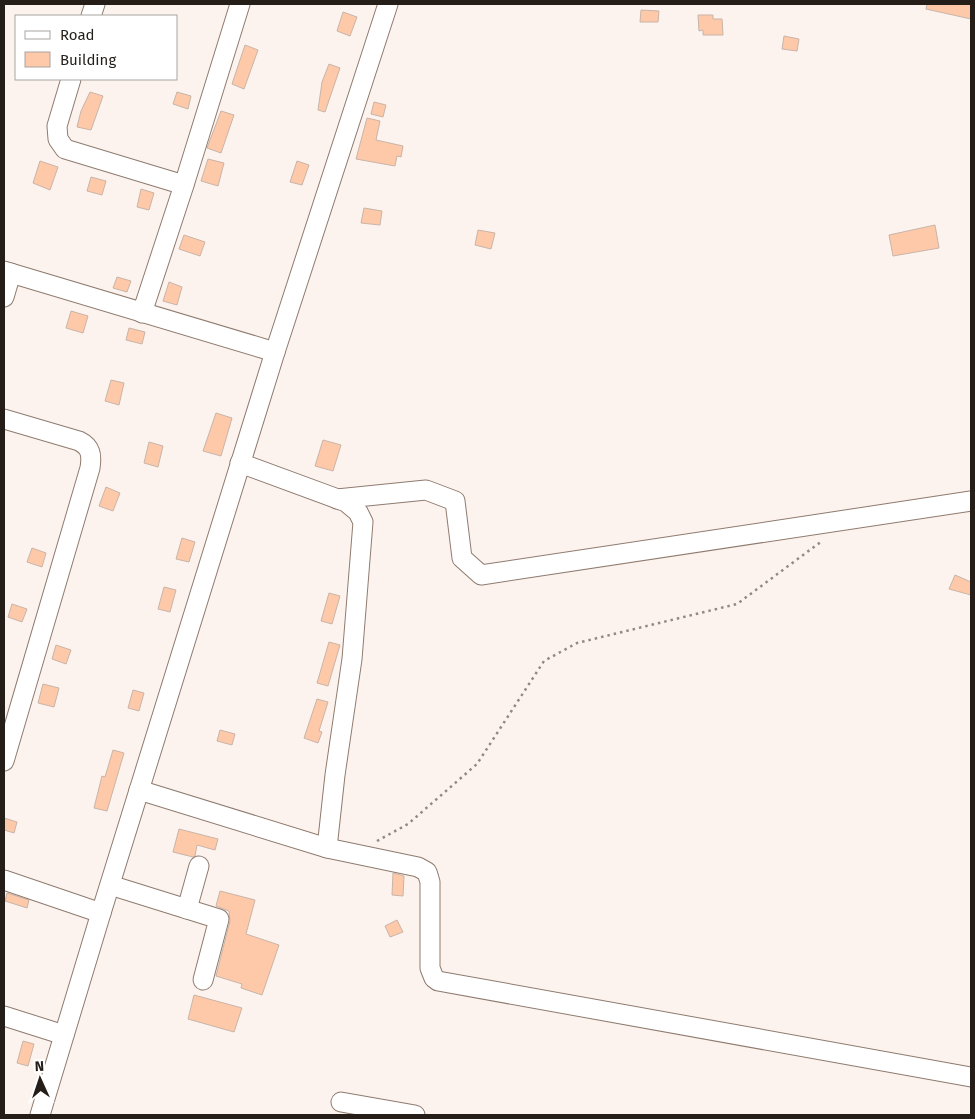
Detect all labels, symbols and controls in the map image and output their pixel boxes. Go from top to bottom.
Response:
legend [15,15,178,80]
text: Road [60,26,95,44]
text: Building [60,51,116,69]
north arrow [15,1054,65,1104]
text: N [34,1058,44,1075]

